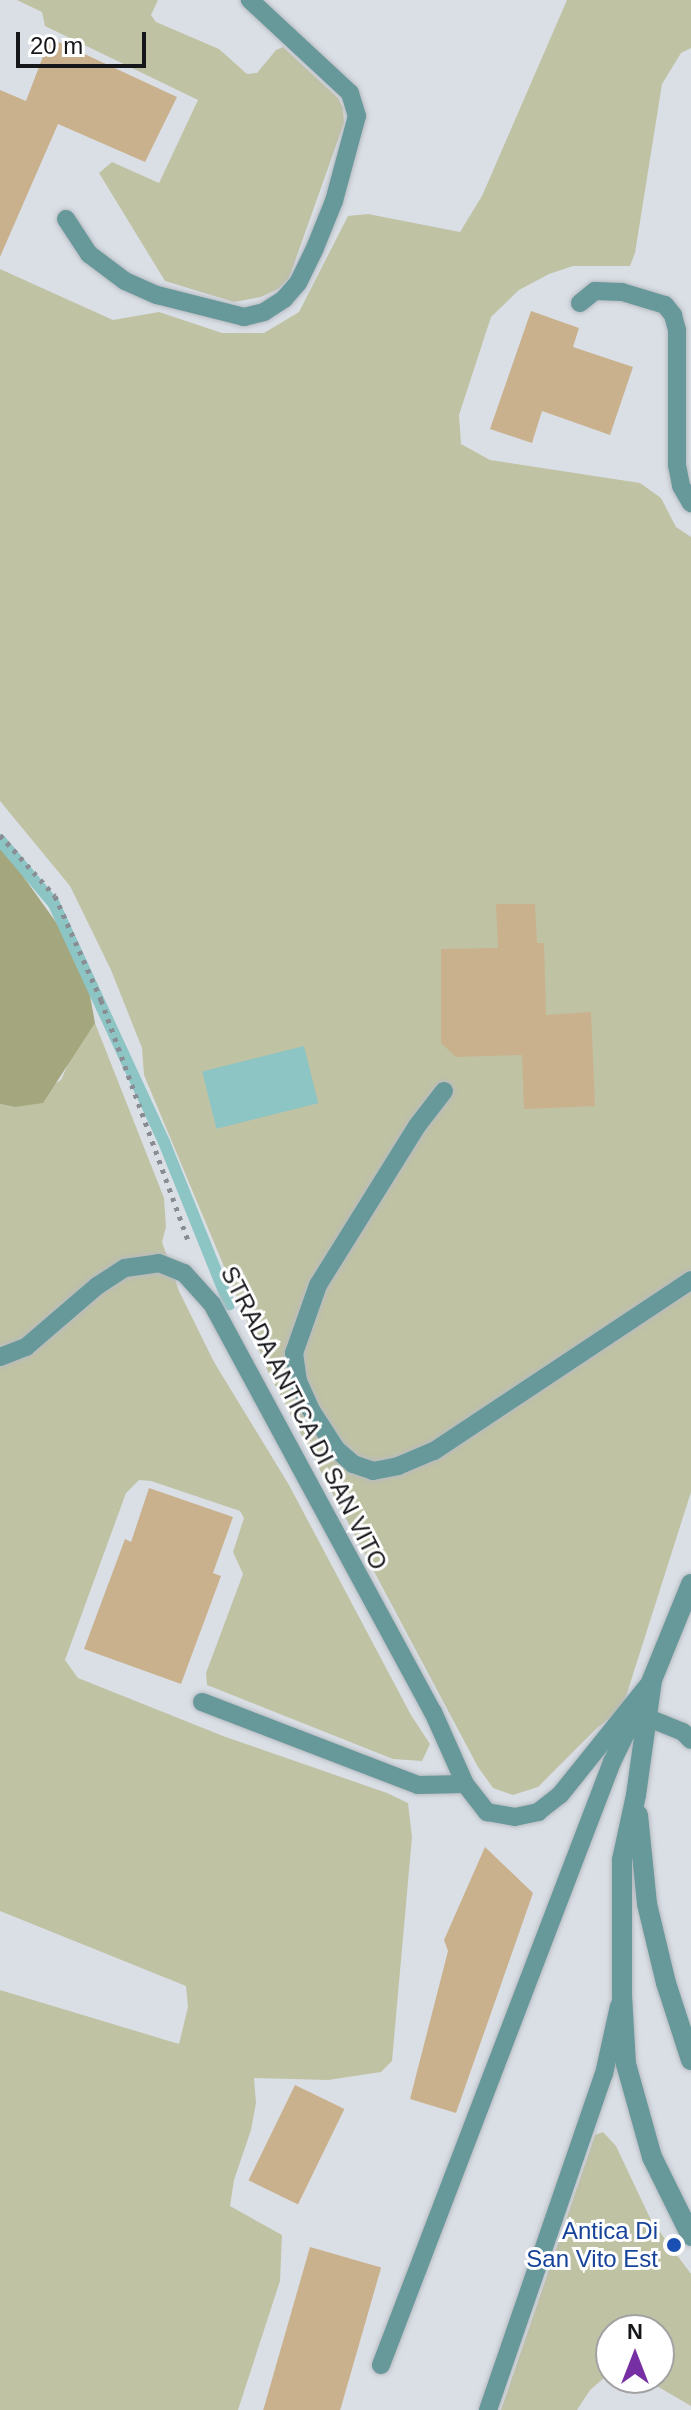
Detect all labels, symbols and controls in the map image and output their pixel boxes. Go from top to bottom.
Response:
scale bar [20,16,150,66]
text: 20 m [30,32,83,59]
street label: STRADA ANTICA DI SAN VITO [214,1260,394,1576]
place label: Antica Di San Vito Est [526,2217,658,2273]
marker: Antica Di San Vito Est [665,2236,683,2254]
north arrow [595,2314,675,2394]
text: N [627,2319,643,2344]

